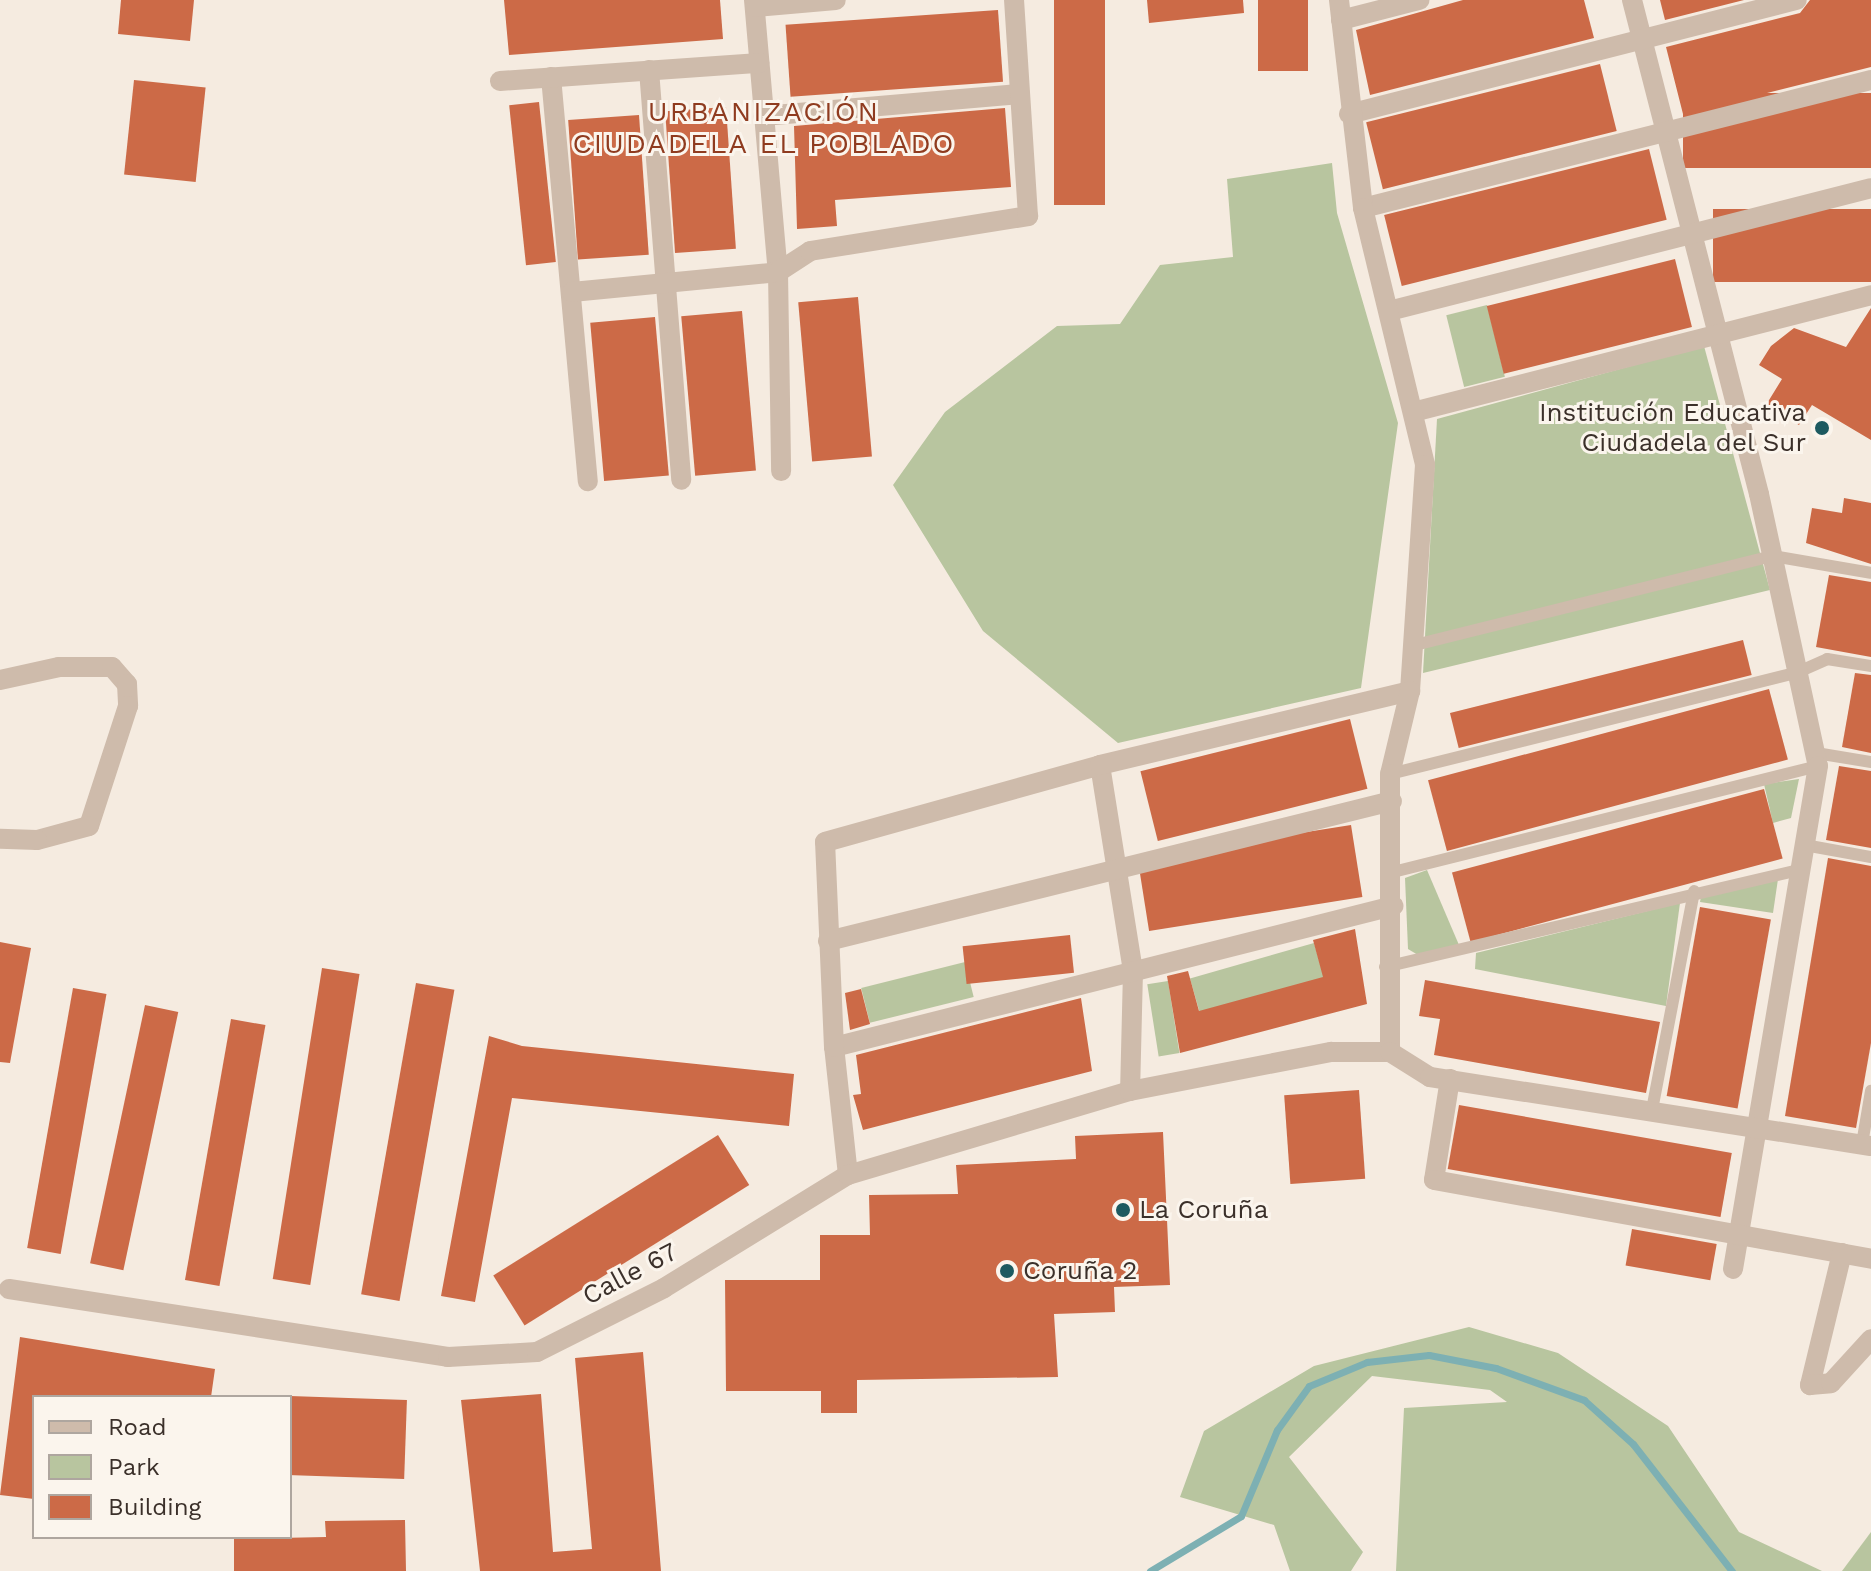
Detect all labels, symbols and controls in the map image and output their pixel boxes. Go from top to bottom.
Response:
district label: URBANIZACIÓN CIUDADELA EL POBLADO [571,95,957,161]
place label: Institución Educativa Ciudadela del Sur [1539,397,1806,458]
marker: Institución Educativa Ciudadela del Sur [1813,419,1831,437]
place label: La Coruña [1139,1194,1269,1226]
marker: La Coruña [1114,1201,1132,1219]
street label: Calle 67 [577,1236,683,1312]
place label: Coruña 2 [1023,1255,1138,1287]
marker: Coruña 2 [998,1262,1016,1280]
legend [32,1395,292,1539]
text: Road [108,1413,167,1441]
text: Park [108,1453,160,1481]
text: Building [108,1493,201,1521]

